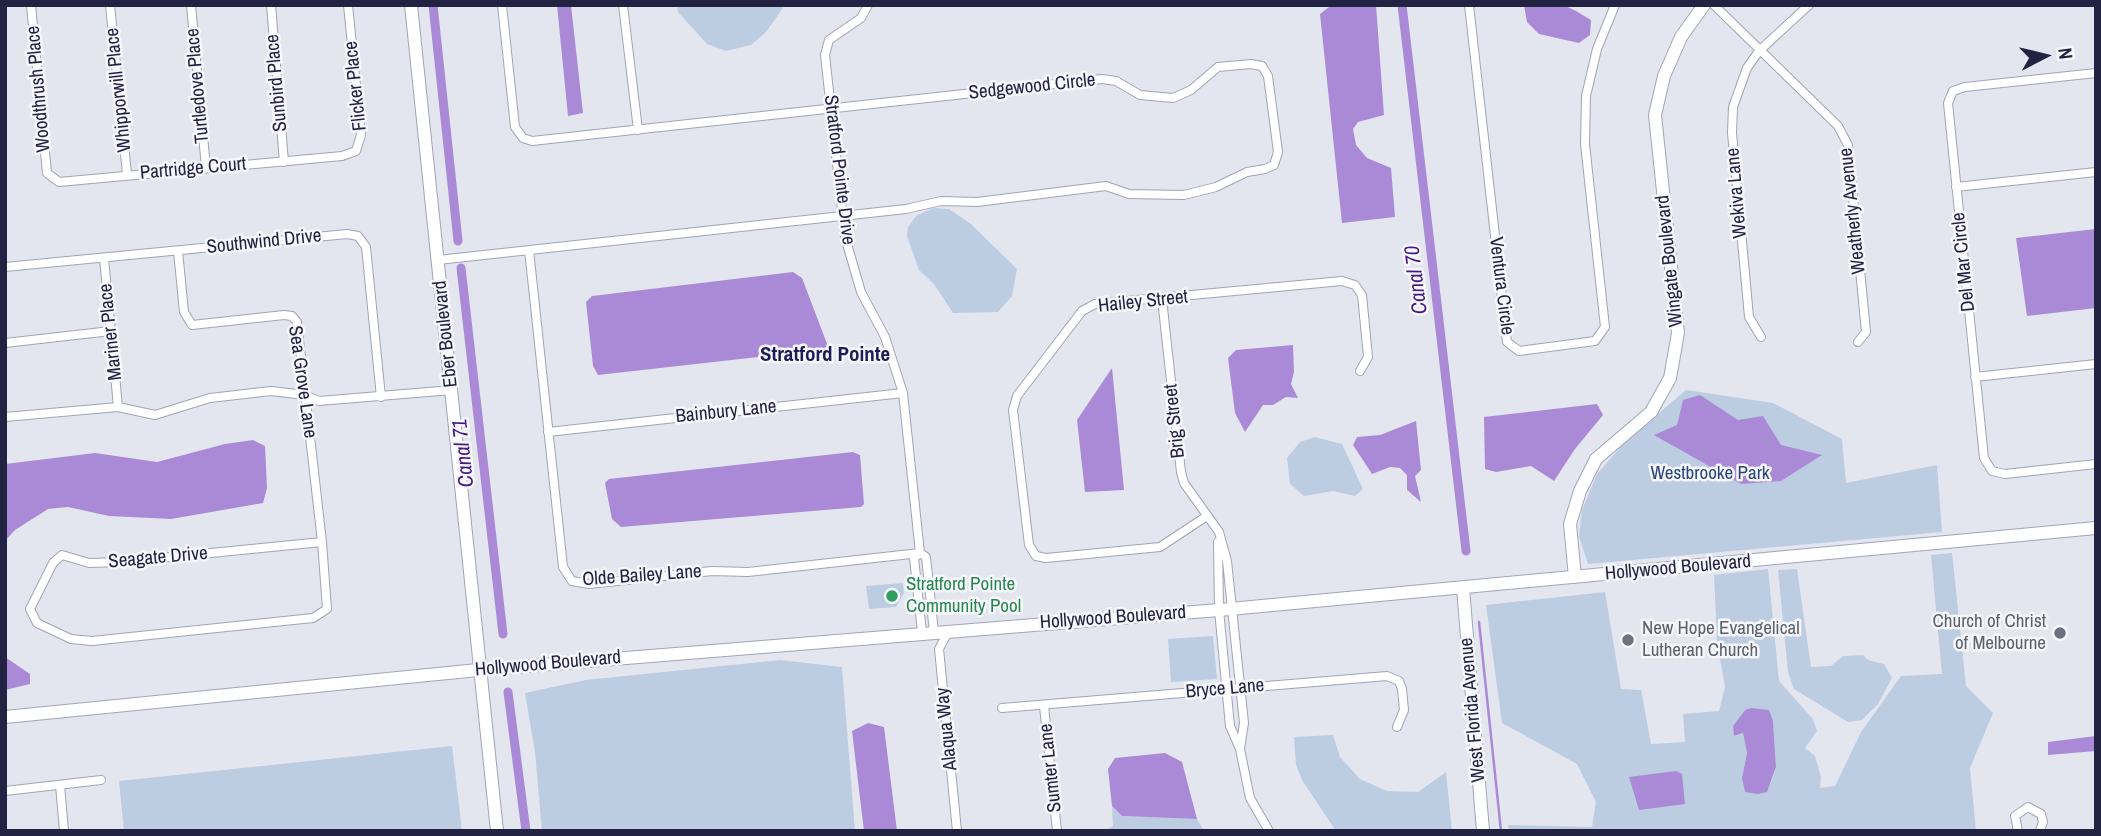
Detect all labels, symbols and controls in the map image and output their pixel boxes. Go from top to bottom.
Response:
north arrow [2010,21,2080,91]
street label: Woodthrush Place [22,25,56,153]
street label: Whipporwill Place [101,27,137,153]
street label: Turtledove Place [182,27,214,145]
street label: Sunbird Place [261,33,293,133]
street label: Flicker Place [340,40,372,132]
text: N [2052,46,2079,61]
street label: Sedgewood Circle [968,69,1096,105]
street label: Stratford Pointe Drive [819,94,859,246]
street label: Wekiva Lane [1722,147,1752,239]
street label: Weatherly Avenue [1835,147,1871,275]
street label: Partridge Court [139,153,247,185]
street label: Wingate Boulevard [1652,194,1688,328]
street label: Del Mar Circle [1947,211,1981,313]
street label: Southwind Drive [206,225,322,259]
street label: Ventura Circle [1484,236,1518,336]
water label: Canal 70 [1400,244,1434,316]
street label: Eber Boulevard [429,279,463,389]
street label: Mariner Place [95,283,127,381]
street label: Hailey Street [1097,286,1189,318]
street label: Sea Grove Lane [283,324,321,440]
district label: Stratford Pointe [760,342,890,368]
street label: Brig Street [1160,383,1190,459]
street label: Bainbury Lane [674,395,778,429]
water label: Canal 71 [448,417,480,489]
park label: Westbrooke Park [1650,463,1770,485]
street label: Seagate Drive [107,542,209,574]
street label: Hollywood Boulevard [1604,550,1752,586]
street label: Olde Bailey Lane [582,560,702,592]
place label: Stratford Pointe Community Pool [906,574,1021,618]
marker: Stratford Pointe Community Pool [884,588,900,604]
street label: Hollywood Boulevard [1039,602,1187,634]
place label: Church of Christ of Melbourne [1933,611,2046,655]
place label: New Hope Evangelical Lutheran Church [1642,618,1800,662]
marker: Church of Christ of Melbourne [2052,625,2068,641]
marker: New Hope Evangelical Lutheran Church [1620,632,1636,648]
street label: West Florida Avenue [1455,637,1491,783]
street label: Hollywood Boulevard [474,646,622,682]
street label: Bryce Lane [1185,674,1265,704]
street label: Alaqua Way [931,686,963,772]
street label: Sumter Lane [1035,722,1067,814]

